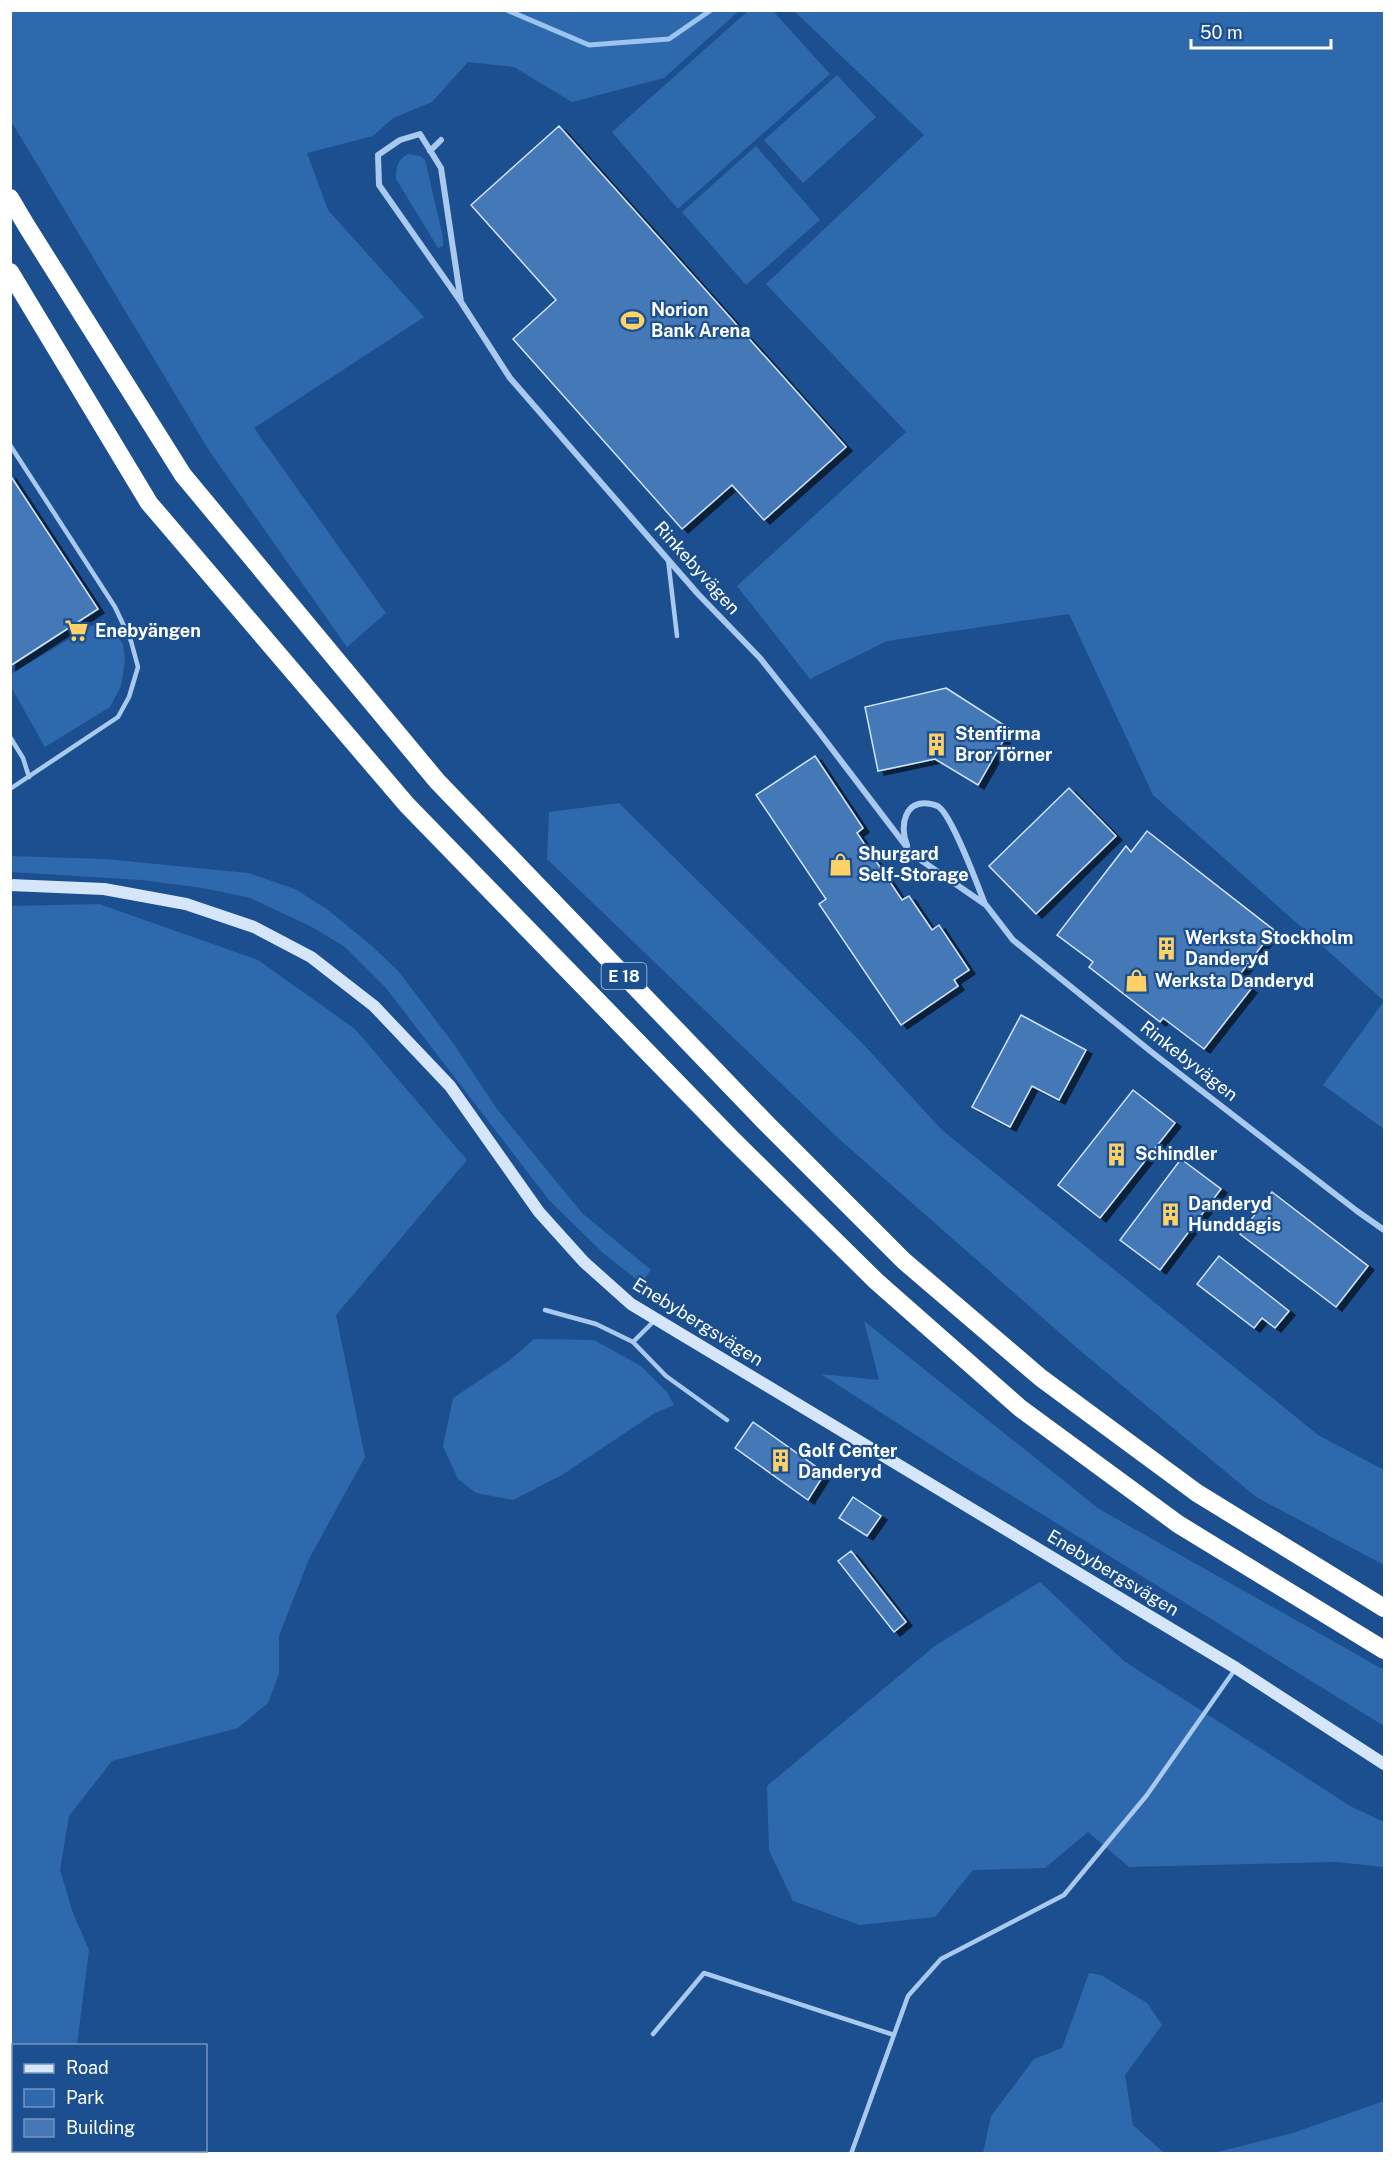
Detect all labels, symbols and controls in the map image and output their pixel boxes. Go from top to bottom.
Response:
scale bar [1191,12,1330,50]
text: 50 m [1200,22,1243,43]
place label: Norion Bank Arena [651,299,750,341]
sports icon: Norion Bank Arena [620,307,646,333]
street label: Rinkebyvägen [650,517,745,618]
supermarket icon: Enebyängen [64,618,90,644]
place label: Enebyängen [95,620,201,641]
place label: Stenfirma Bror Törner [955,723,1053,765]
building icon: Stenfirma Bror Törner [924,731,950,757]
place label: Shurgard Self-Storage [858,843,969,885]
shop icon: Shurgard Self-Storage [827,851,853,877]
place label: Werksta Stockholm Danderyd [1185,927,1353,969]
building icon: Werksta Stockholm Danderyd [1154,935,1180,961]
road number: E 18 [602,963,646,989]
shop icon: Werksta Danderyd [1124,968,1150,994]
place label: Werksta Danderyd [1155,970,1314,991]
street label: Rinkebyvägen [1136,1016,1242,1105]
building icon: Schindler [1104,1141,1130,1167]
place label: Schindler [1135,1143,1218,1164]
place label: Danderyd Hunddagis [1188,1193,1281,1235]
building icon: Danderyd Hunddagis [1157,1201,1183,1227]
street label: Enebybergsvägen [629,1273,767,1370]
place label: Golf Center Danderyd [798,1440,898,1482]
building icon: Golf Center Danderyd [767,1448,793,1474]
street label: Enebybergsvägen [1044,1525,1183,1620]
legend [12,2044,207,2152]
text: Road [66,2057,109,2078]
text: Park [66,2087,104,2108]
text: Building [66,2117,135,2138]

